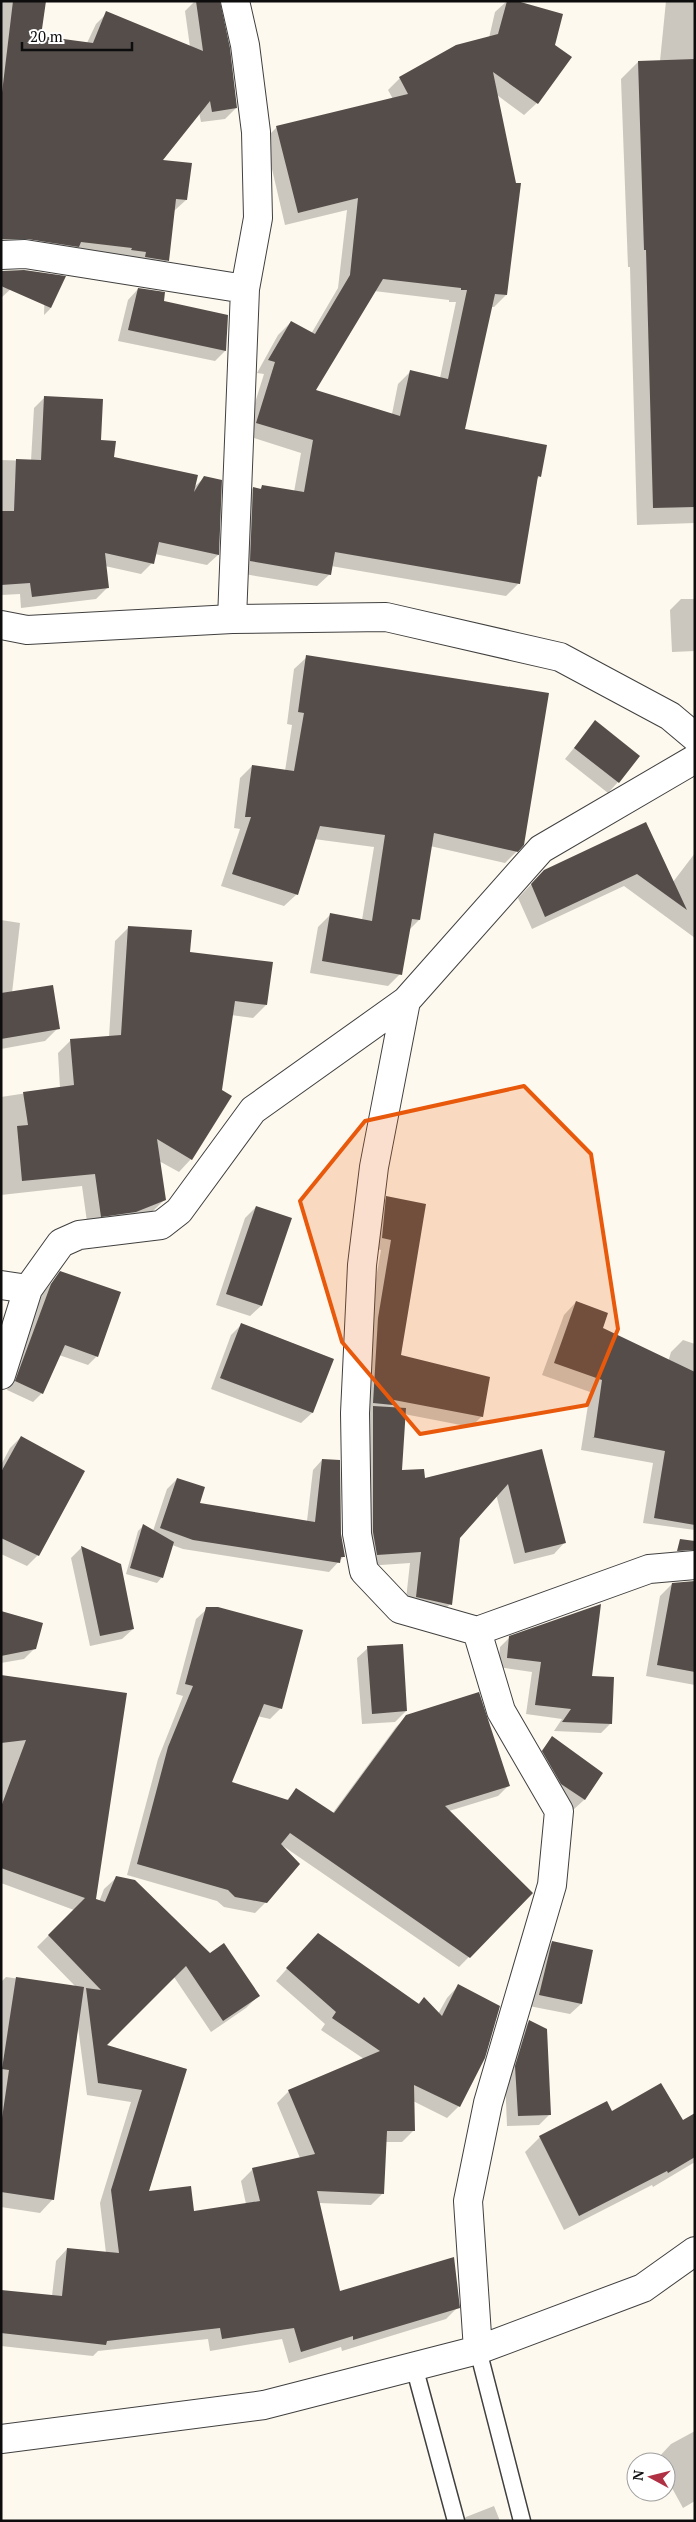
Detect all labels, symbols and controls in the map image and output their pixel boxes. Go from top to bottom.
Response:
scale bar [22,20,132,52]
text: 20 m [30,26,63,46]
north arrow [626,2452,676,2502]
text: N [628,2469,648,2482]

